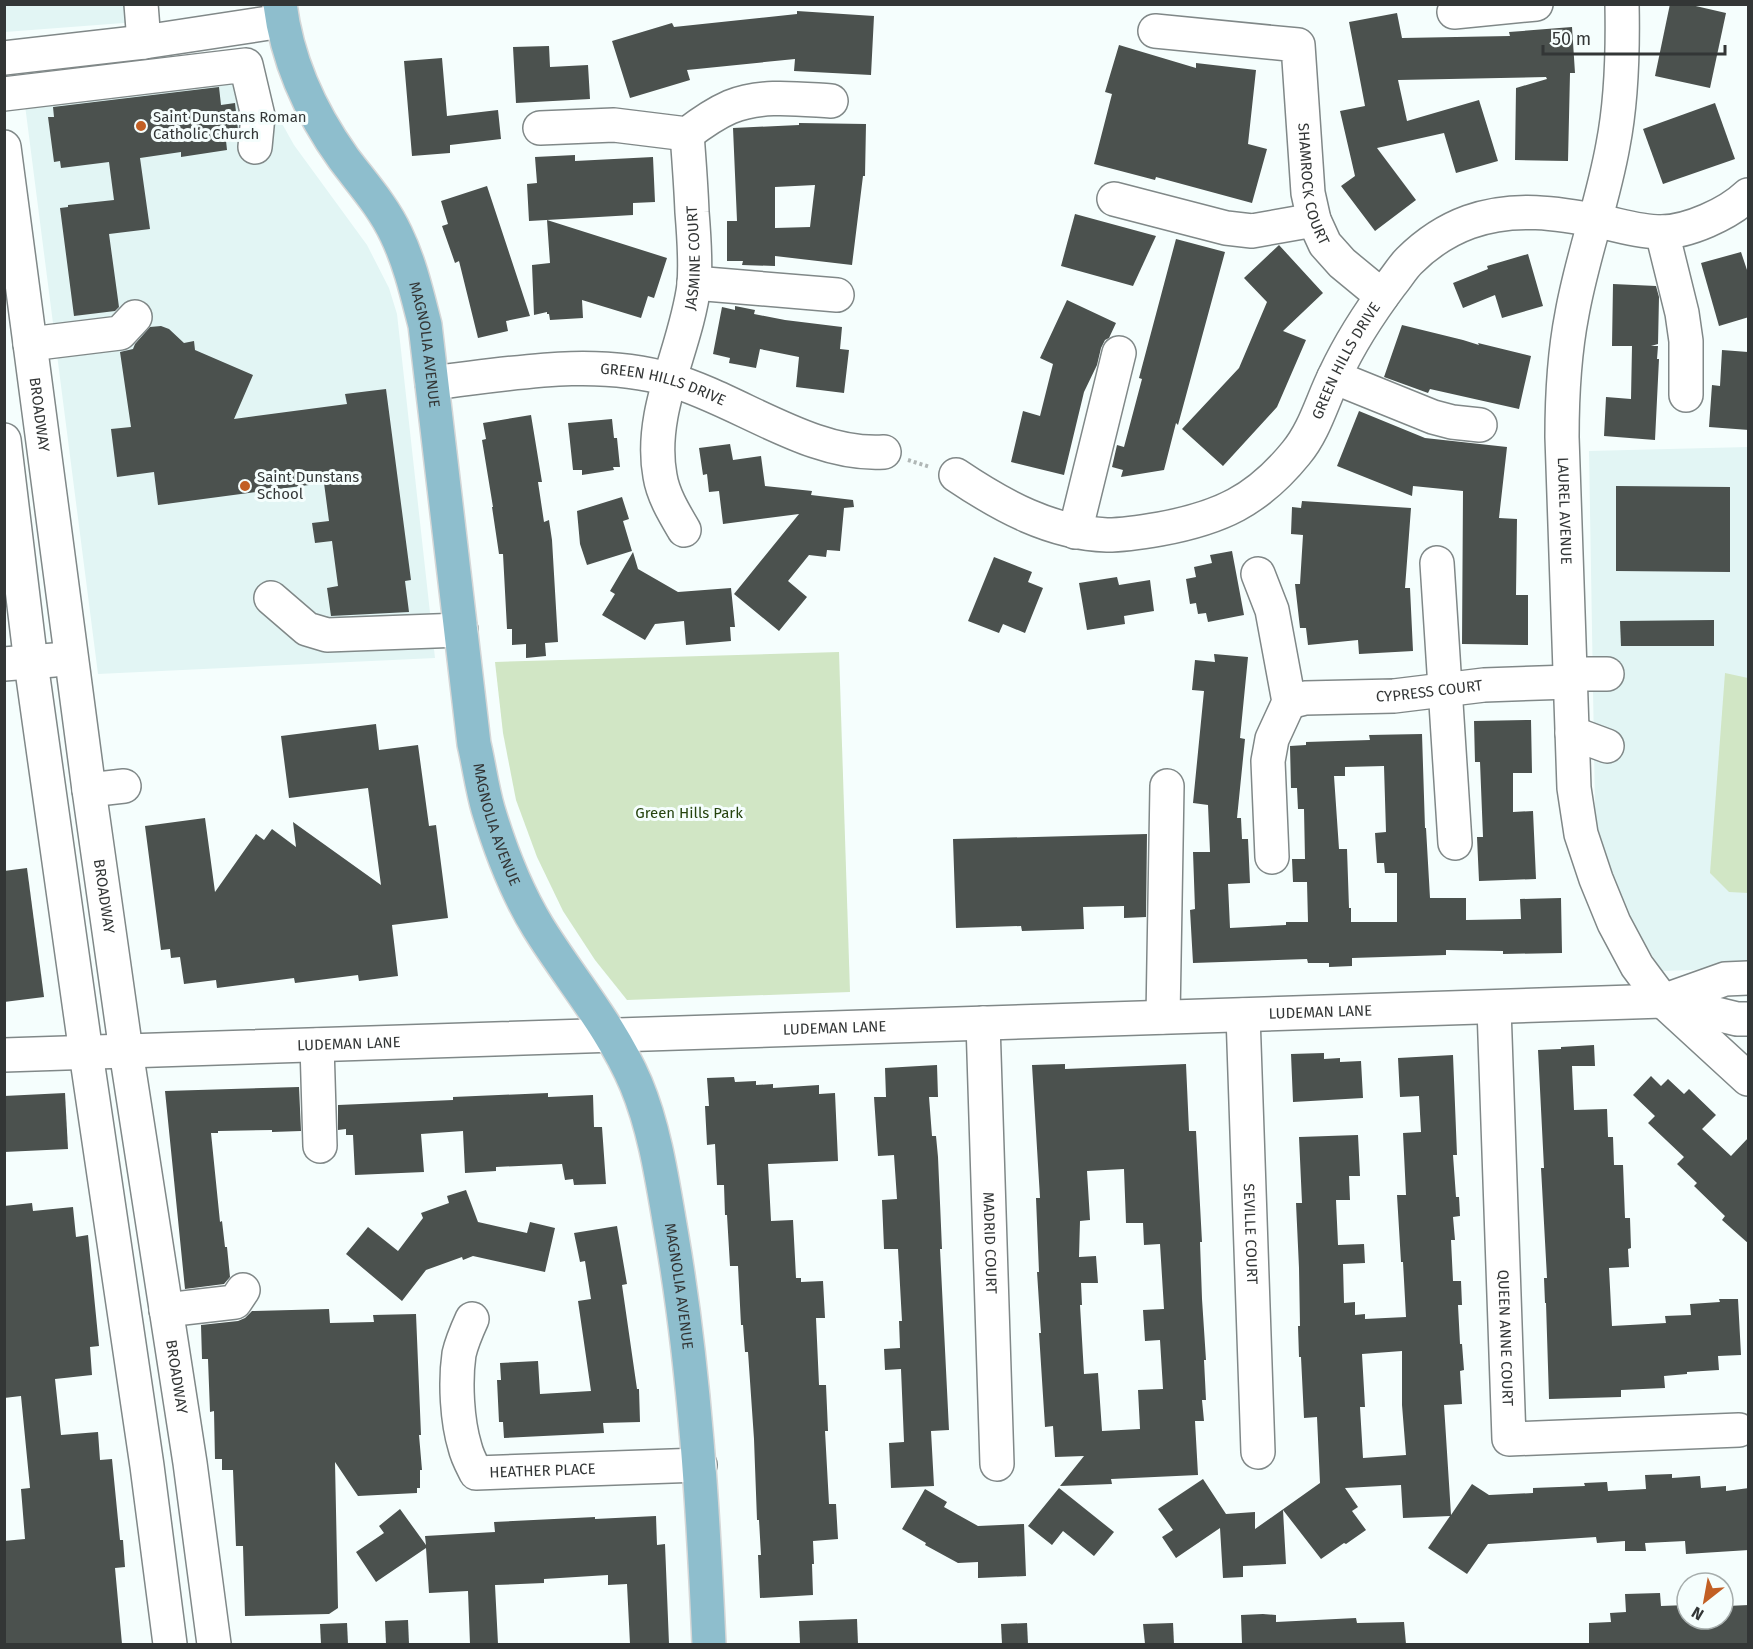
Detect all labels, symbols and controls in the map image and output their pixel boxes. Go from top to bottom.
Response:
scale bar [1543,18,1724,56]
text: 50 m [1552,28,1591,50]
place label: Saint Dunstans Roman Catholic Church [153,108,307,143]
marker: Saint Dunstans Roman Catholic Church [134,119,148,133]
street label: SHAMROCK COURT [1294,122,1333,248]
street label: JASMINE COURT [681,205,704,312]
street label: MAGNOLIA AVENUE [405,280,444,409]
street label: GREEN HILLS DRIVE [1308,299,1384,422]
street label: GREEN HILLS DRIVE [600,360,729,410]
street label: BROADWAY [26,376,53,454]
street label: LAUREL AVENUE [1554,457,1575,565]
place label: Saint Dunstans School [257,468,359,503]
marker: Saint Dunstans School [238,479,252,493]
street label: CYPRESS COURT [1376,676,1484,705]
street label: MAGNOLIA AVENUE [469,762,524,889]
park label: Green Hills Park [635,804,743,822]
street label: BROADWAY [90,858,118,936]
street label: LUDEMAN LANE [1268,1001,1372,1023]
street label: LUDEMAN LANE [782,1017,887,1039]
street label: LUDEMAN LANE [297,1033,401,1054]
street label: SEVILLE COURT [1240,1183,1261,1285]
street label: MADRID COURT [979,1192,1001,1294]
street label: MAGNOLIA AVENUE [661,1222,697,1351]
street label: QUEEN ANNE COURT [1494,1269,1517,1407]
street label: BROADWAY [162,1338,191,1416]
street label: HEATHER PLACE [489,1460,596,1482]
north arrow [1675,1571,1735,1631]
text: N [1688,1603,1707,1624]

